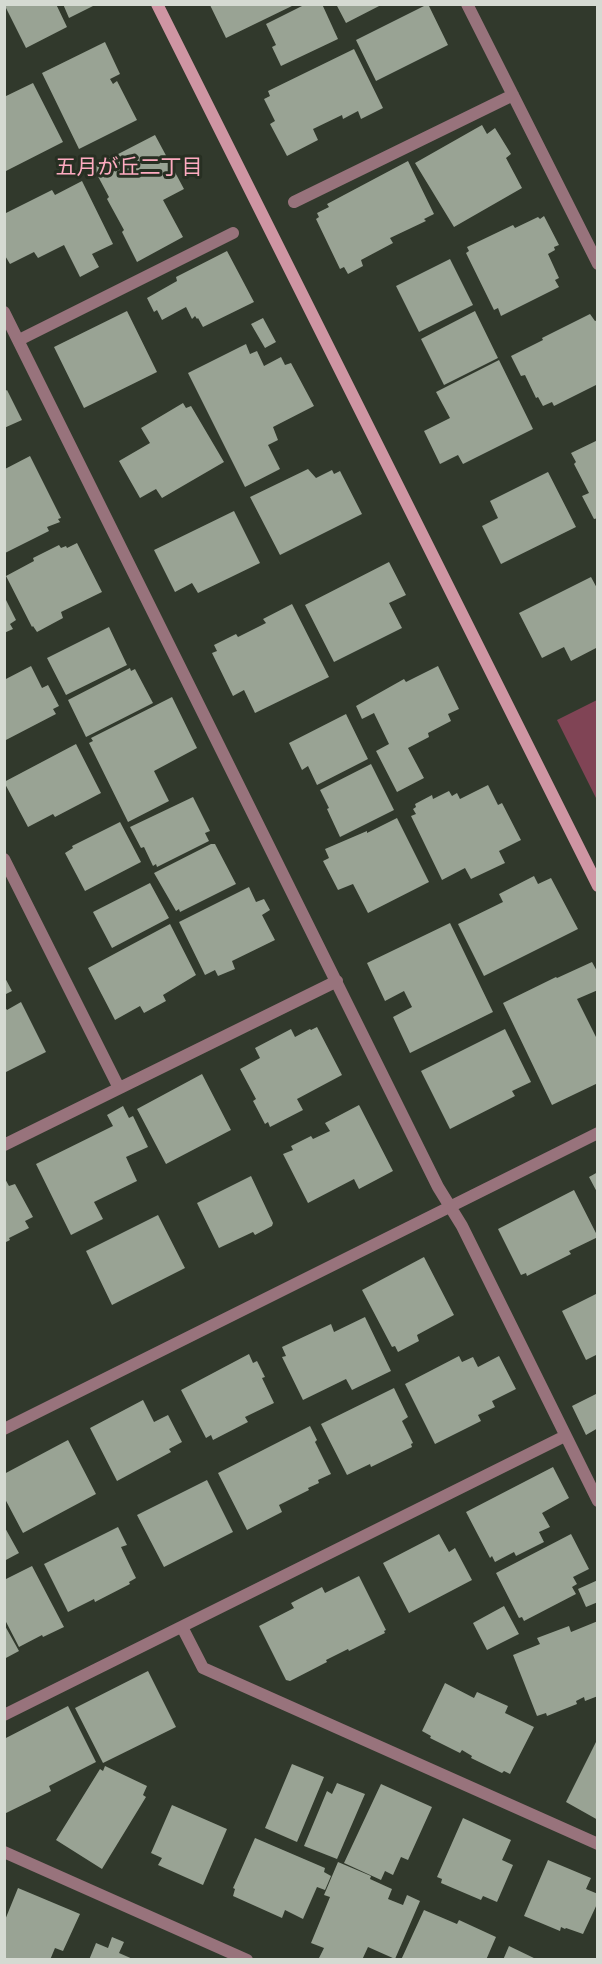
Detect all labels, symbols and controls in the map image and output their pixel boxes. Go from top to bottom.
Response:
district label: 五月が丘二丁目 [56,155,202,181]

